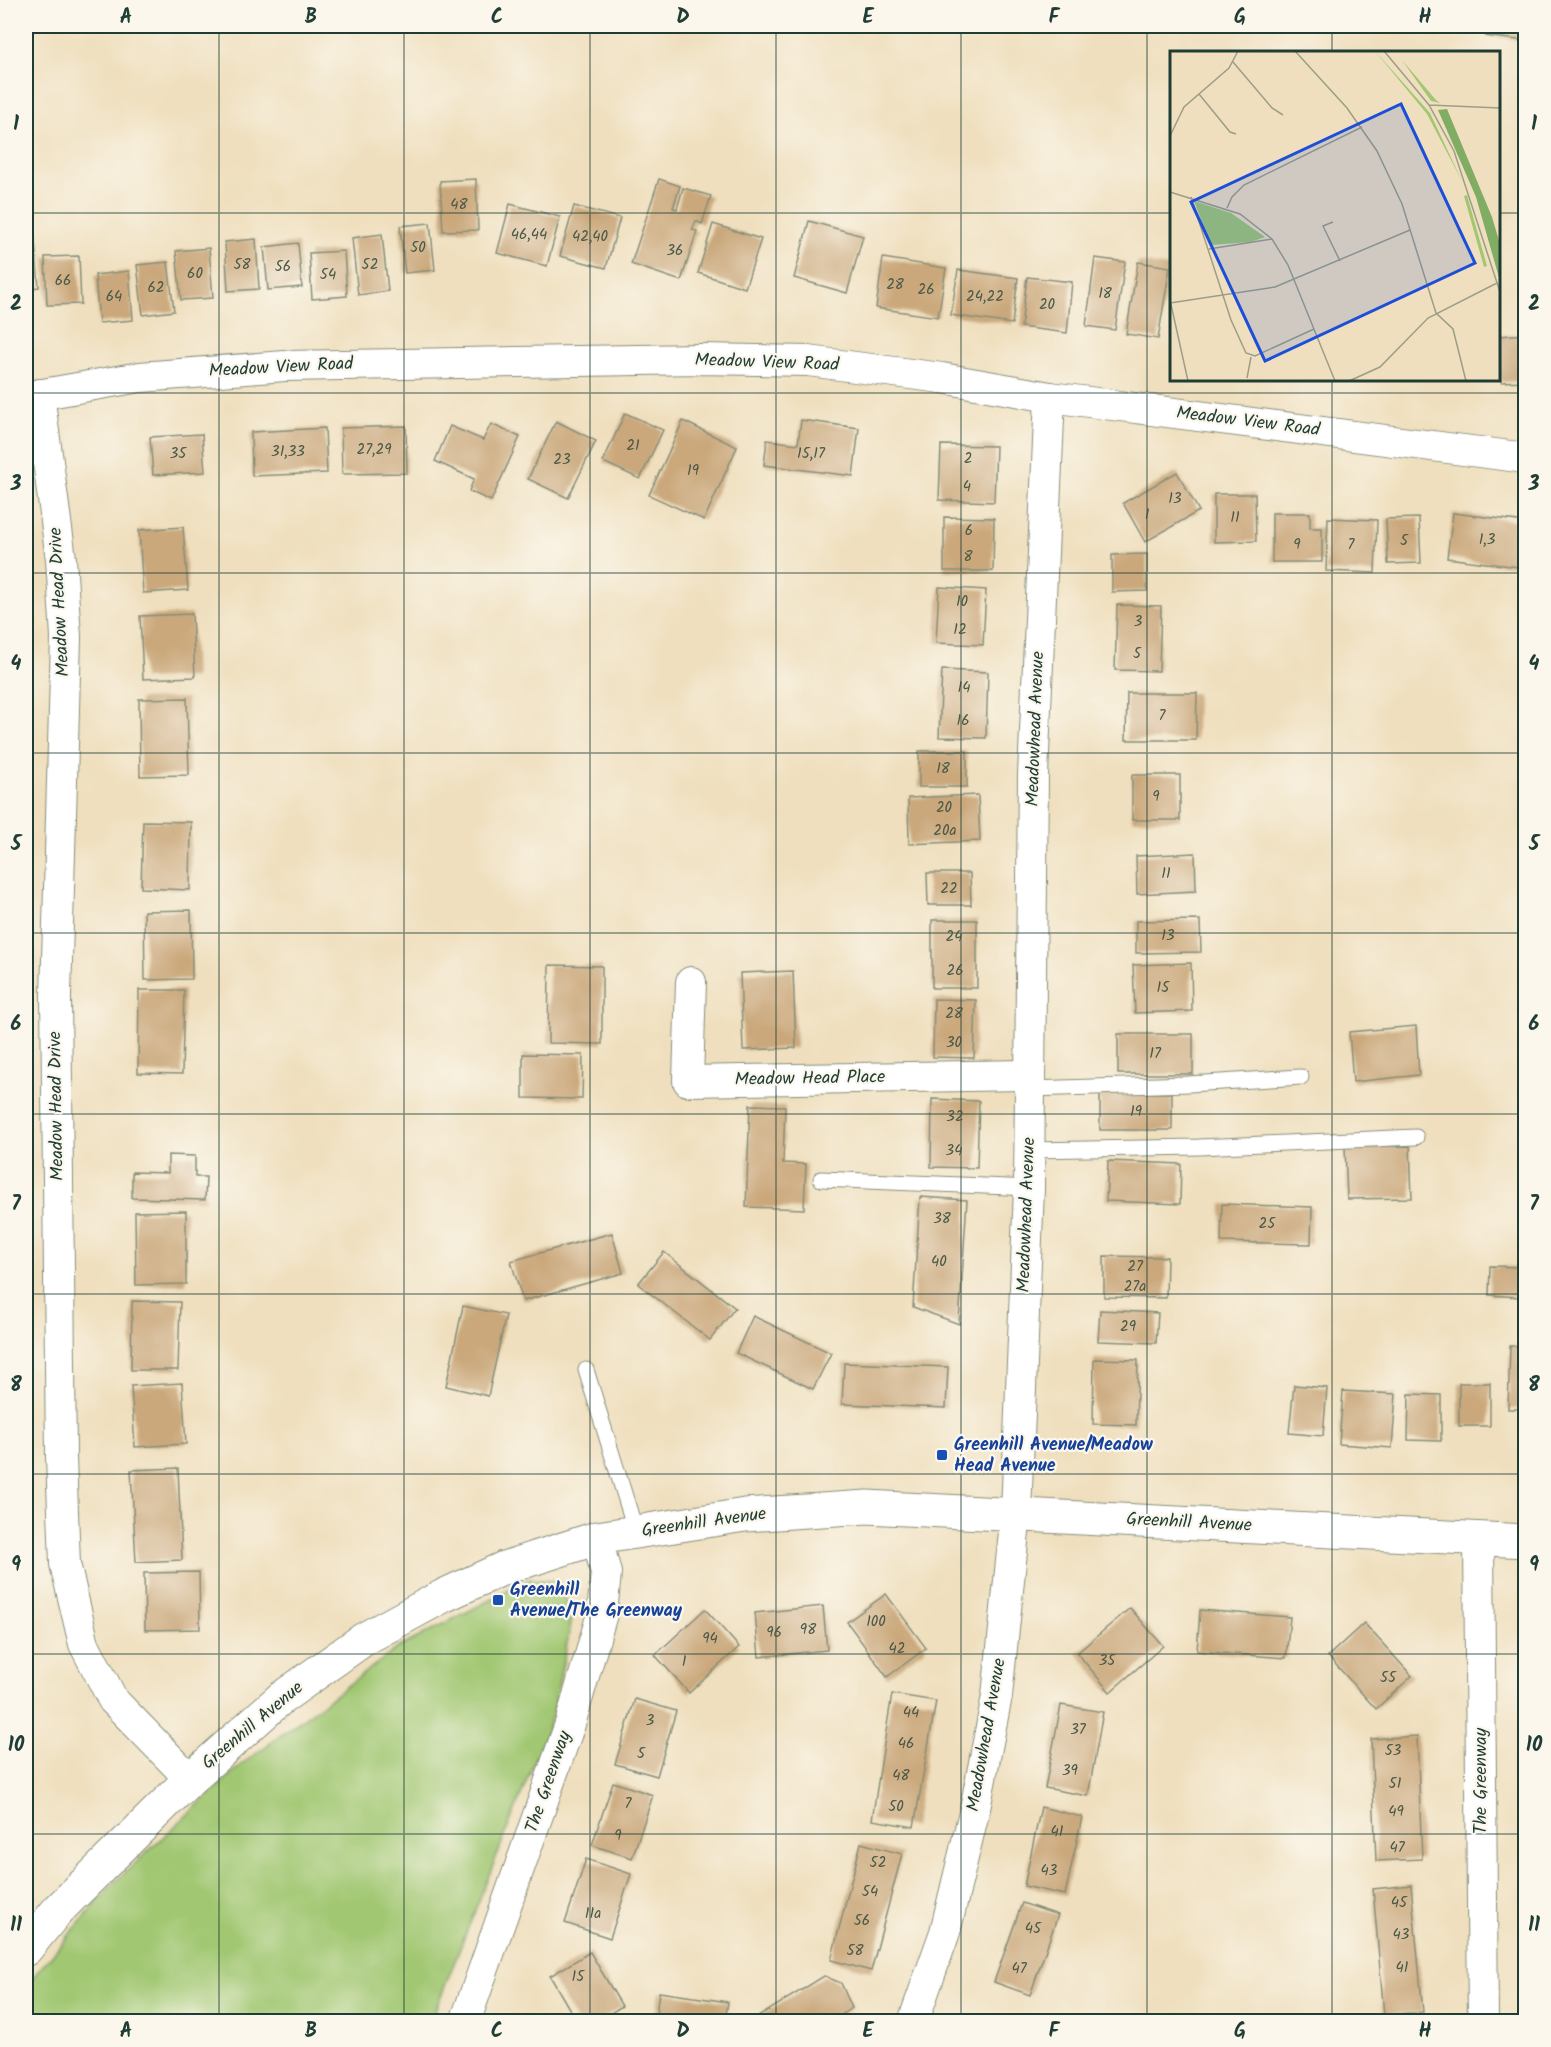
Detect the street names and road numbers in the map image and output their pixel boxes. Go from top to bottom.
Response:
street label: Meadow View Road [694,346,841,380]
street label: Meadow View Road [208,350,355,386]
street label: Meadow View Road [1174,399,1323,445]
street label: Meadow Head Drive [42,527,78,677]
street label: Meadowhead Avenue [1019,651,1053,807]
street label: Meadow Head Drive [41,1031,73,1181]
street label: Meadow Head Place [734,1063,886,1095]
street label: Meadowhead Avenue [1010,1137,1044,1293]
street label: Greenhill Avenue [640,1500,768,1546]
street label: Greenhill Avenue [1125,1505,1253,1541]
street label: Meadowhead Avenue [959,1656,1015,1814]
street label: Greenhill Avenue [196,1674,310,1778]
street label: The Greenway [518,1726,580,1837]
street label: The Greenway [1467,1727,1496,1834]

